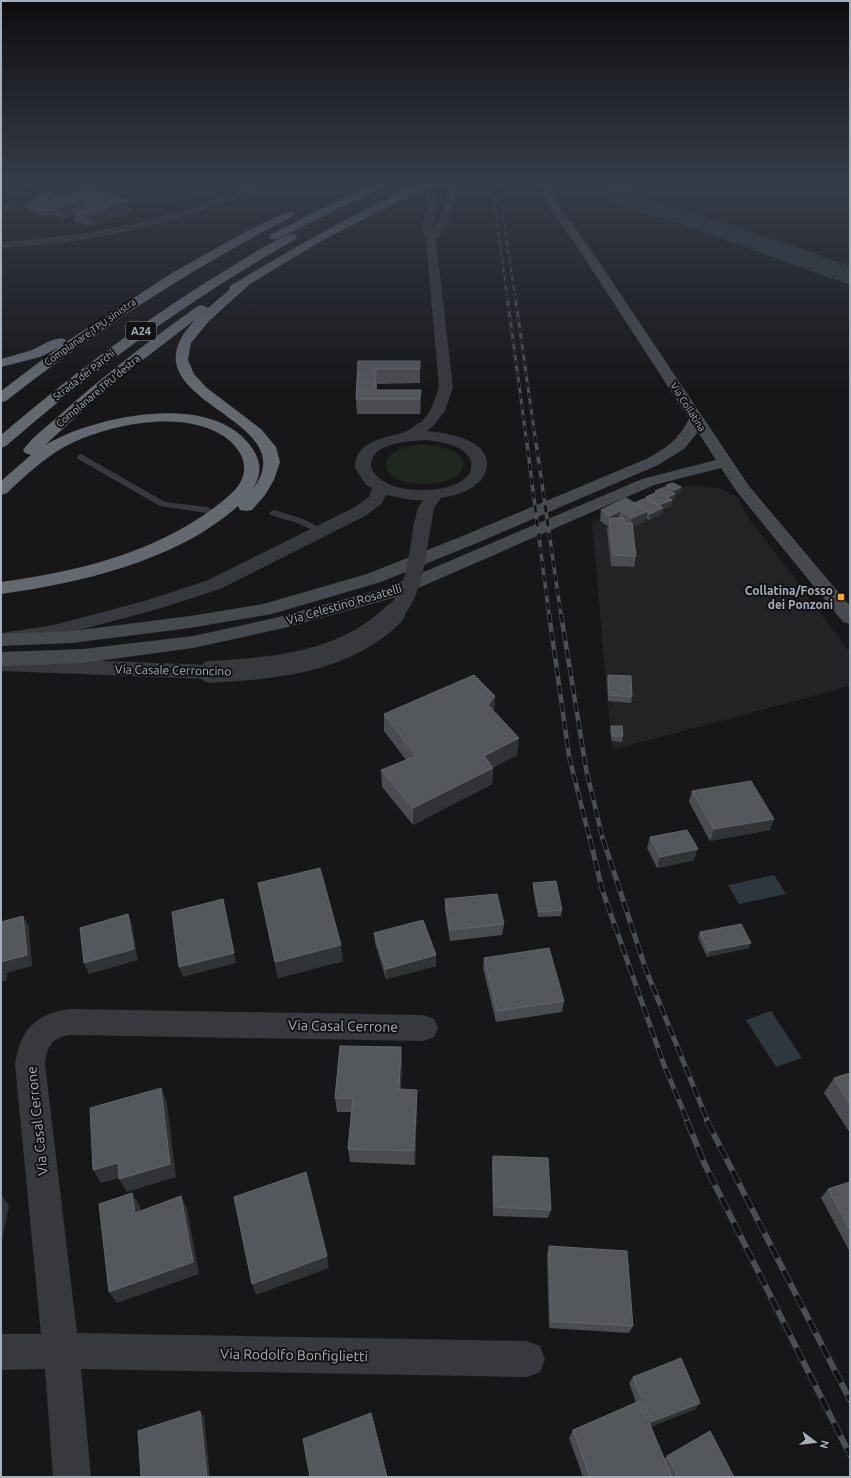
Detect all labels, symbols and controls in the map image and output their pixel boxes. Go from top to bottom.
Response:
street label: Complanare TPU sinistra [42,296,138,368]
road number: A24 [126,322,156,340]
street label: Strada dei Parchi [51,348,117,402]
street label: Complanare TPU destra [54,353,142,429]
street label: Via Collatina [668,380,708,434]
street label: Via Celestino Rosatelli [285,581,403,627]
place label: Collatina/Fosso dei Ponzoni [745,584,833,611]
marker: Collatina/Fosso dei Ponzoni [836,592,846,602]
street label: Via Casale Cerroncino [115,662,231,678]
street label: Via Casal Cerrone [288,1017,398,1035]
street label: Via Casal Cerrone [23,1066,51,1176]
street label: Via Rodolfo Bonfiglietti [220,1346,368,1364]
north arrow [795,1422,835,1462]
text: N [818,1439,832,1450]

